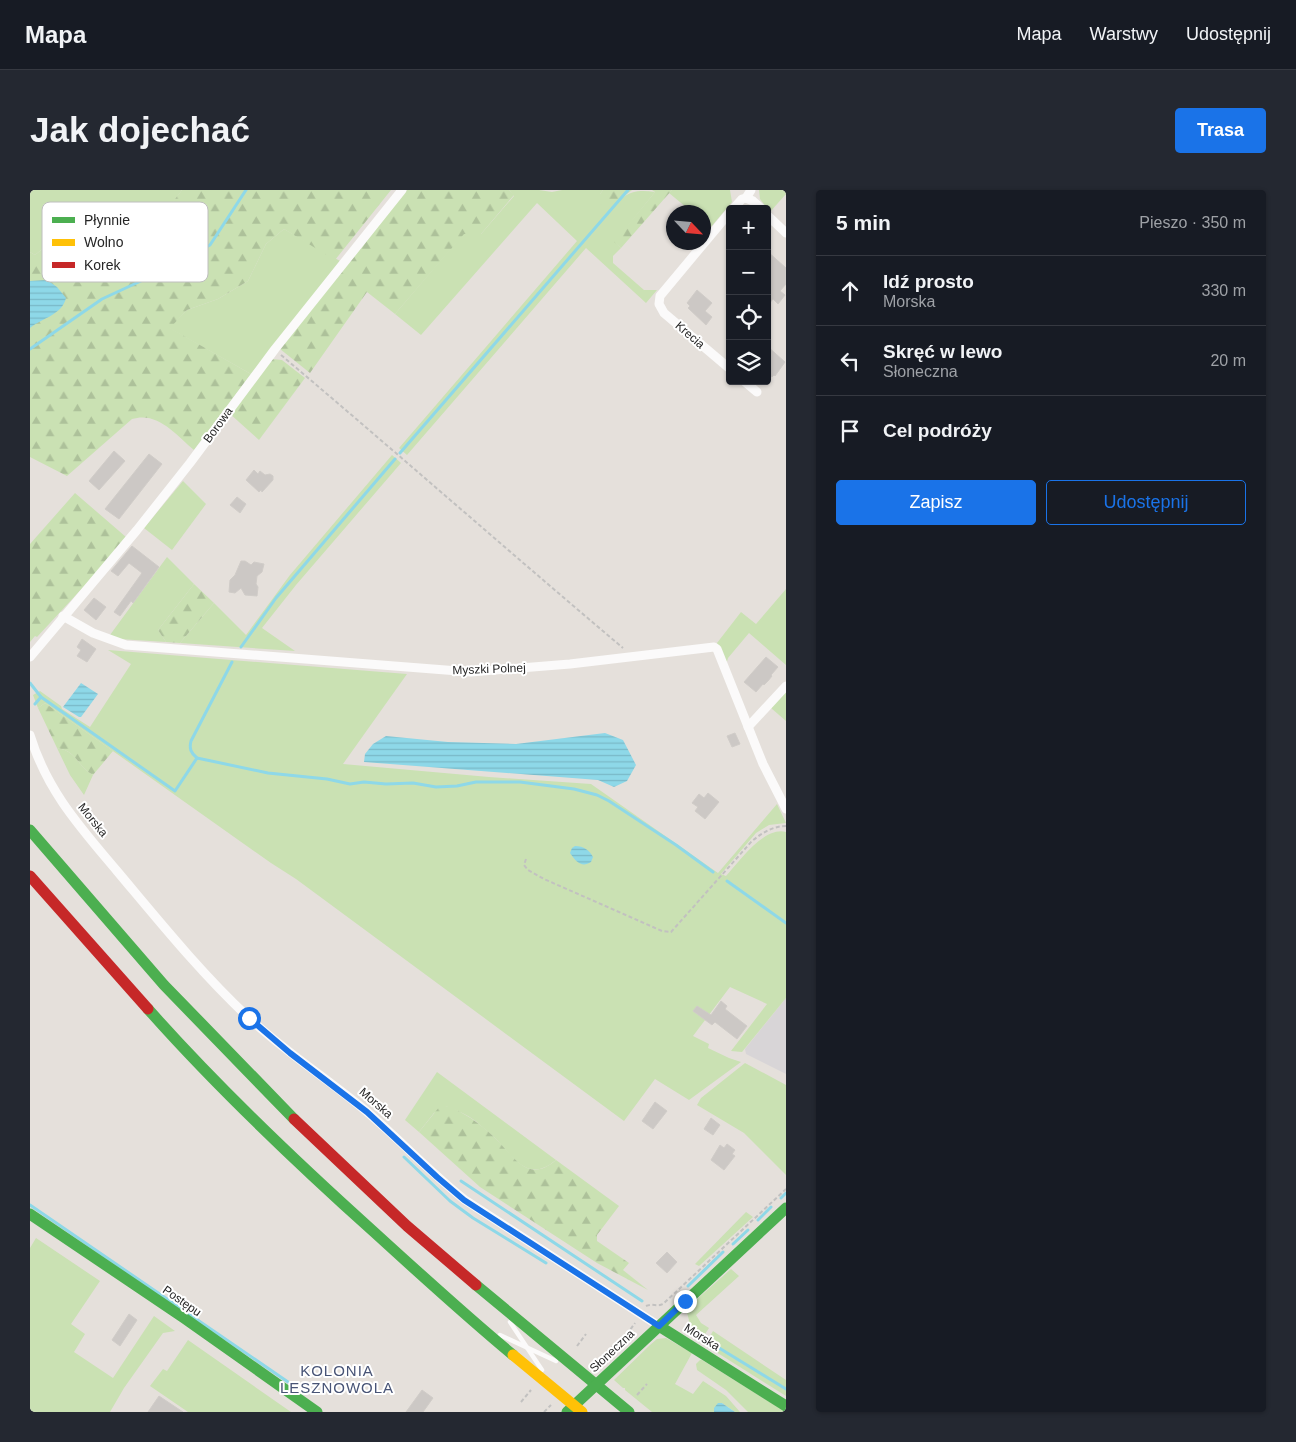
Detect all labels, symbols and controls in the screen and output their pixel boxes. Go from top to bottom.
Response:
text: Mapa [25,21,86,48]
text: Mapa [1017,24,1062,44]
text: Warstwy [1090,24,1158,44]
text: Udostępnij [1186,24,1271,44]
button: Trasa [1175,108,1266,153]
text: Jak dojechać [30,110,250,149]
legend [42,202,208,282]
north arrow [666,205,711,250]
map controls [726,205,771,385]
button: + [726,205,771,250]
text: 5 min [836,211,891,234]
text: Płynnie [84,212,130,228]
text: Pieszo · 350 m [1139,214,1246,231]
text: Wolno [84,234,124,250]
button: − [726,250,771,295]
text: Korek [84,257,122,273]
text: Idź prosto [883,271,974,292]
icon: ahead [836,277,864,305]
text: 330 m [1202,282,1246,299]
text: Morska [883,293,935,310]
button: locate [726,295,771,340]
street label: Krecia [673,319,708,352]
button: layers [726,340,771,385]
text: Skręć w lewo [883,341,1002,362]
icon: left [836,347,864,375]
text: 20 m [1210,352,1246,369]
text: Słoneczna [883,363,958,380]
street label: Borowa [200,404,236,446]
icon: arrive [836,417,864,445]
text: Cel podróży [883,420,992,441]
button: Zapisz [836,480,1036,525]
button: Udostępnij [1046,480,1246,525]
street label: Myszki Polnej [452,661,526,677]
street label: Morska [75,800,111,840]
route start [238,1007,261,1030]
street label: Morska [357,1085,396,1121]
street label: Postępu [160,1283,204,1319]
route end [674,1290,697,1313]
street label: Morska [682,1321,723,1354]
street label: Słoneczna [587,1327,638,1375]
district label: KOLONIA LESZNOWOLA [280,1362,394,1396]

